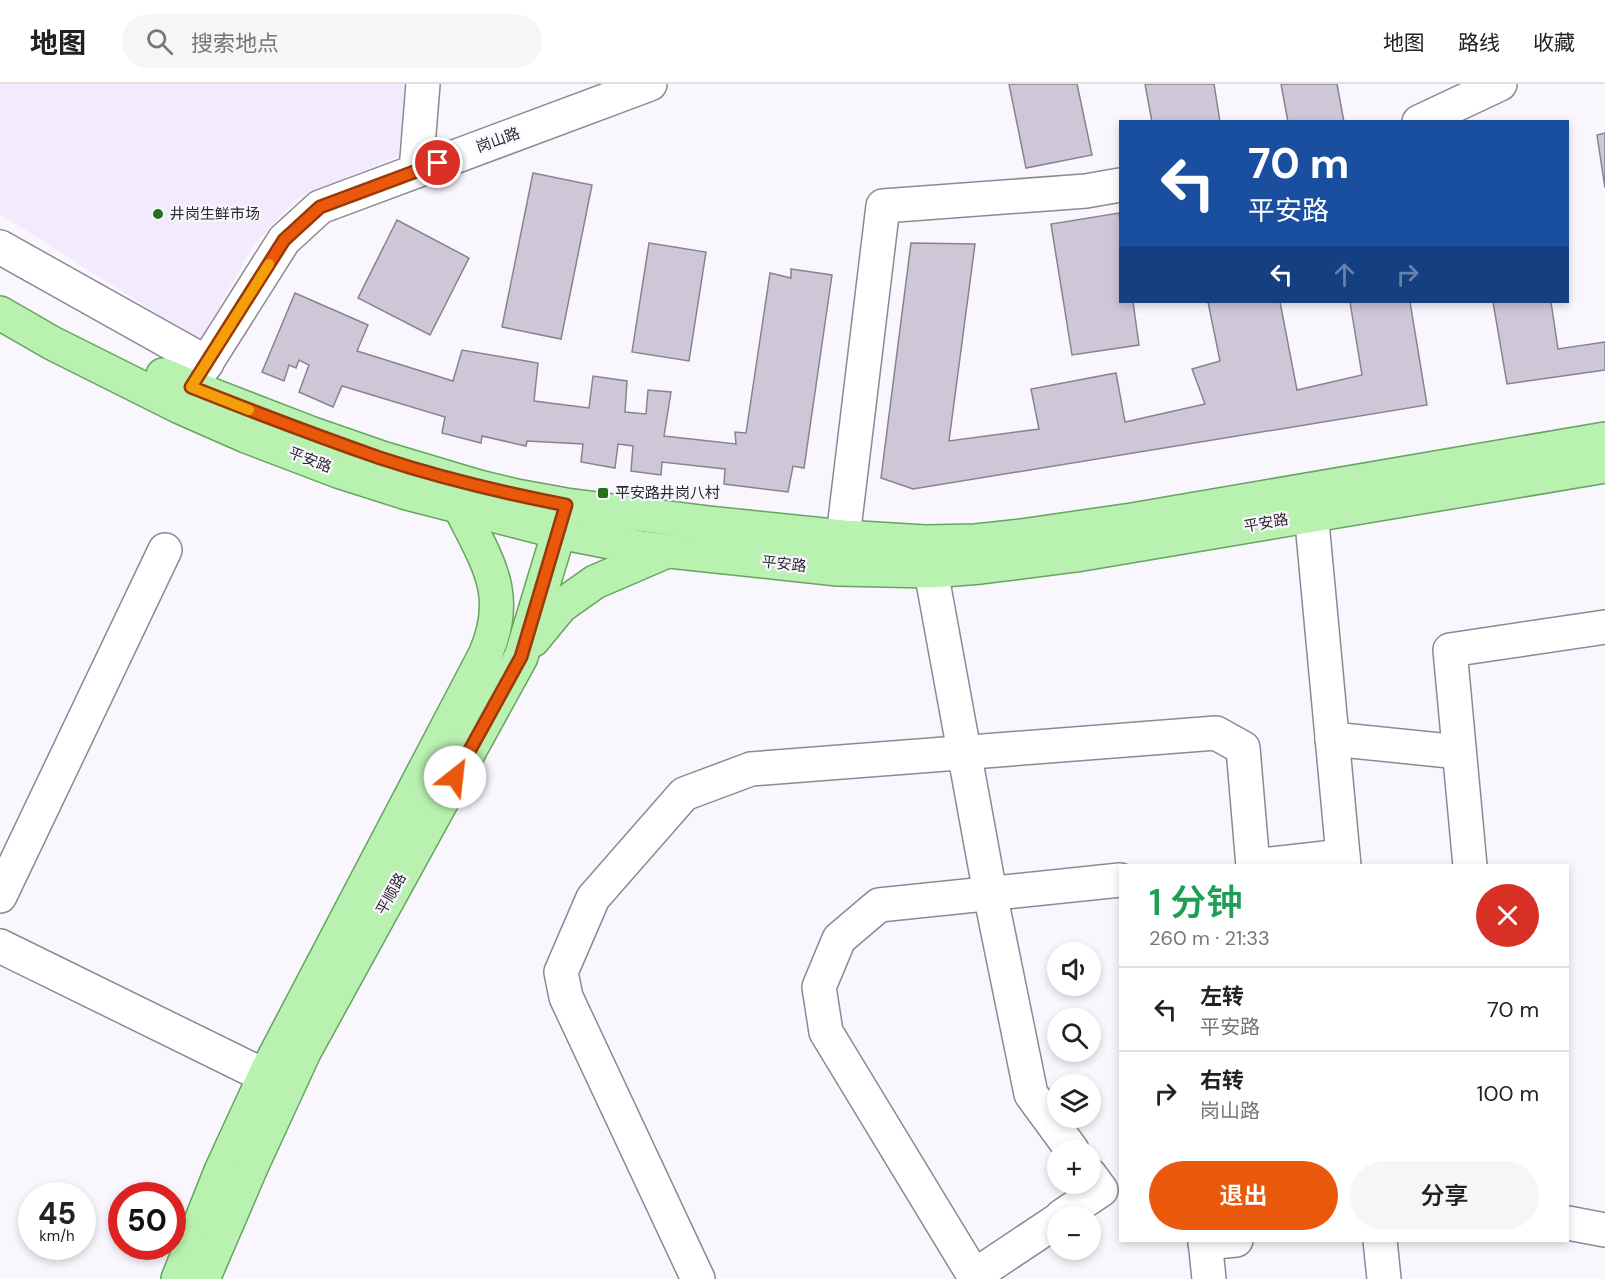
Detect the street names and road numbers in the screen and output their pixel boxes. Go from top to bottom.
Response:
street label: 岗山路 [473,123,523,157]
street label: 平安路 [285,443,335,477]
street label: 平安路 [1242,509,1290,537]
street label: 平安路 [761,552,807,576]
street label: 平顺路 [371,869,411,919]

